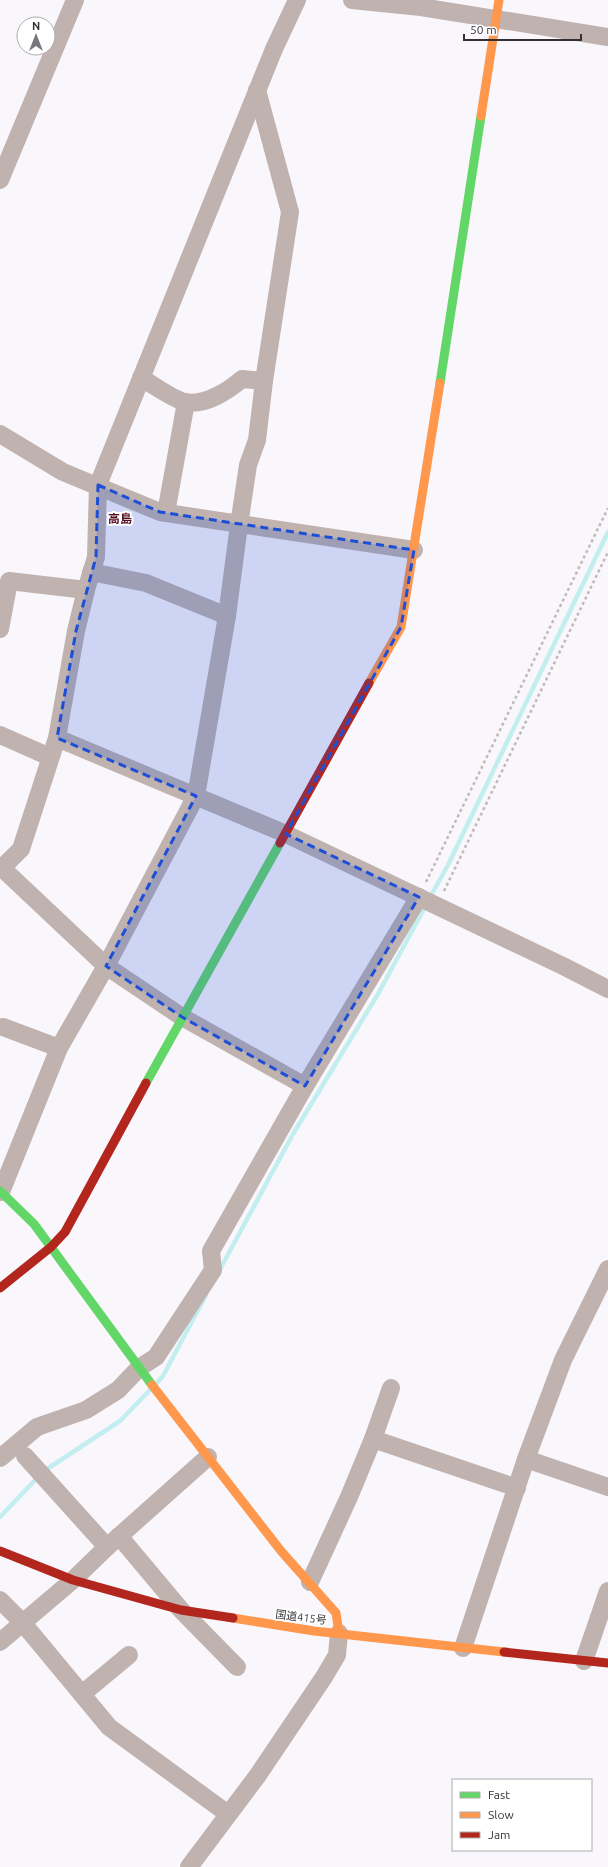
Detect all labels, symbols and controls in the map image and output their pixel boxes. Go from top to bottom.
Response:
north arrow [16,16,56,56]
scale bar [464,16,581,42]
text: N [32,20,40,32]
text: 50 m [470,23,497,36]
district label: 高島 [108,512,132,525]
street label: 国道415号 [275,1608,327,1626]
legend [452,1779,592,1851]
text: Fast [488,1788,510,1801]
text: Slow [488,1808,514,1821]
text: Jam [488,1828,510,1841]

